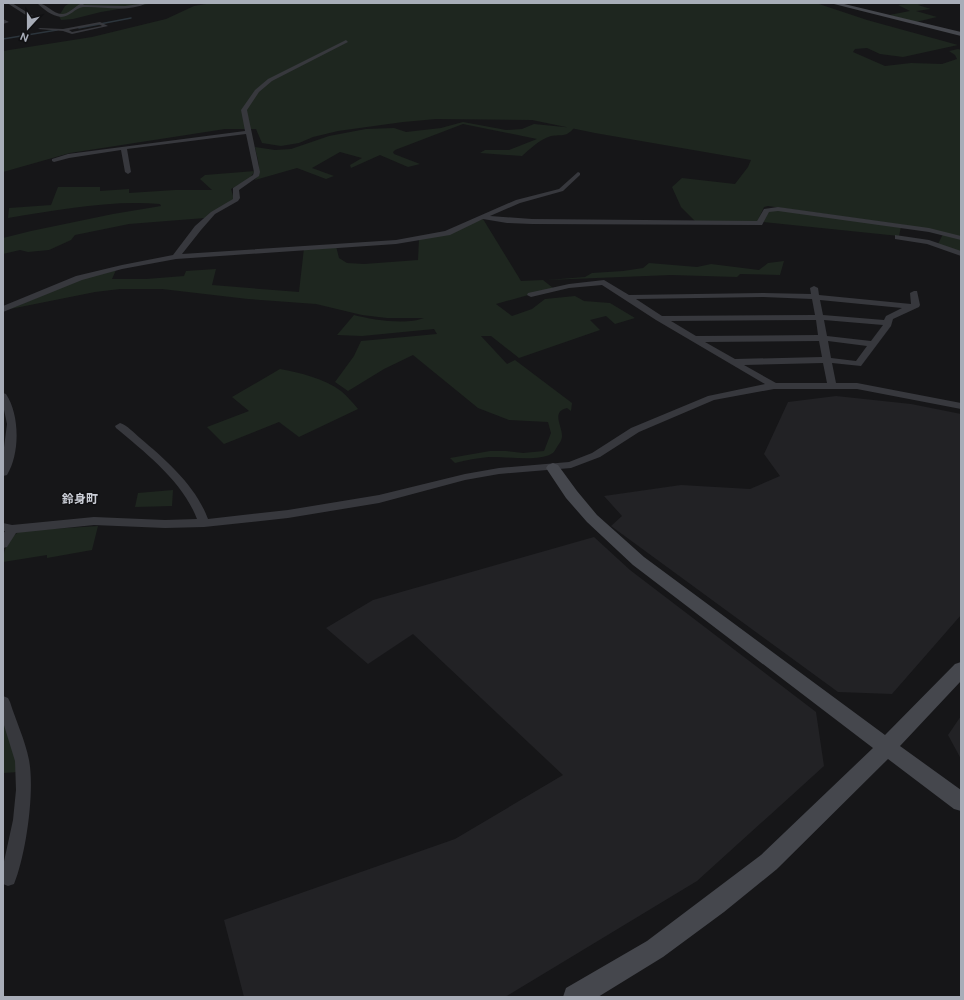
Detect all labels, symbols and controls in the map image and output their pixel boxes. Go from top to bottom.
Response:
north arrow [8,8,48,48]
text: N [18,29,31,45]
district label: 鈴身町 [61,491,98,507]

